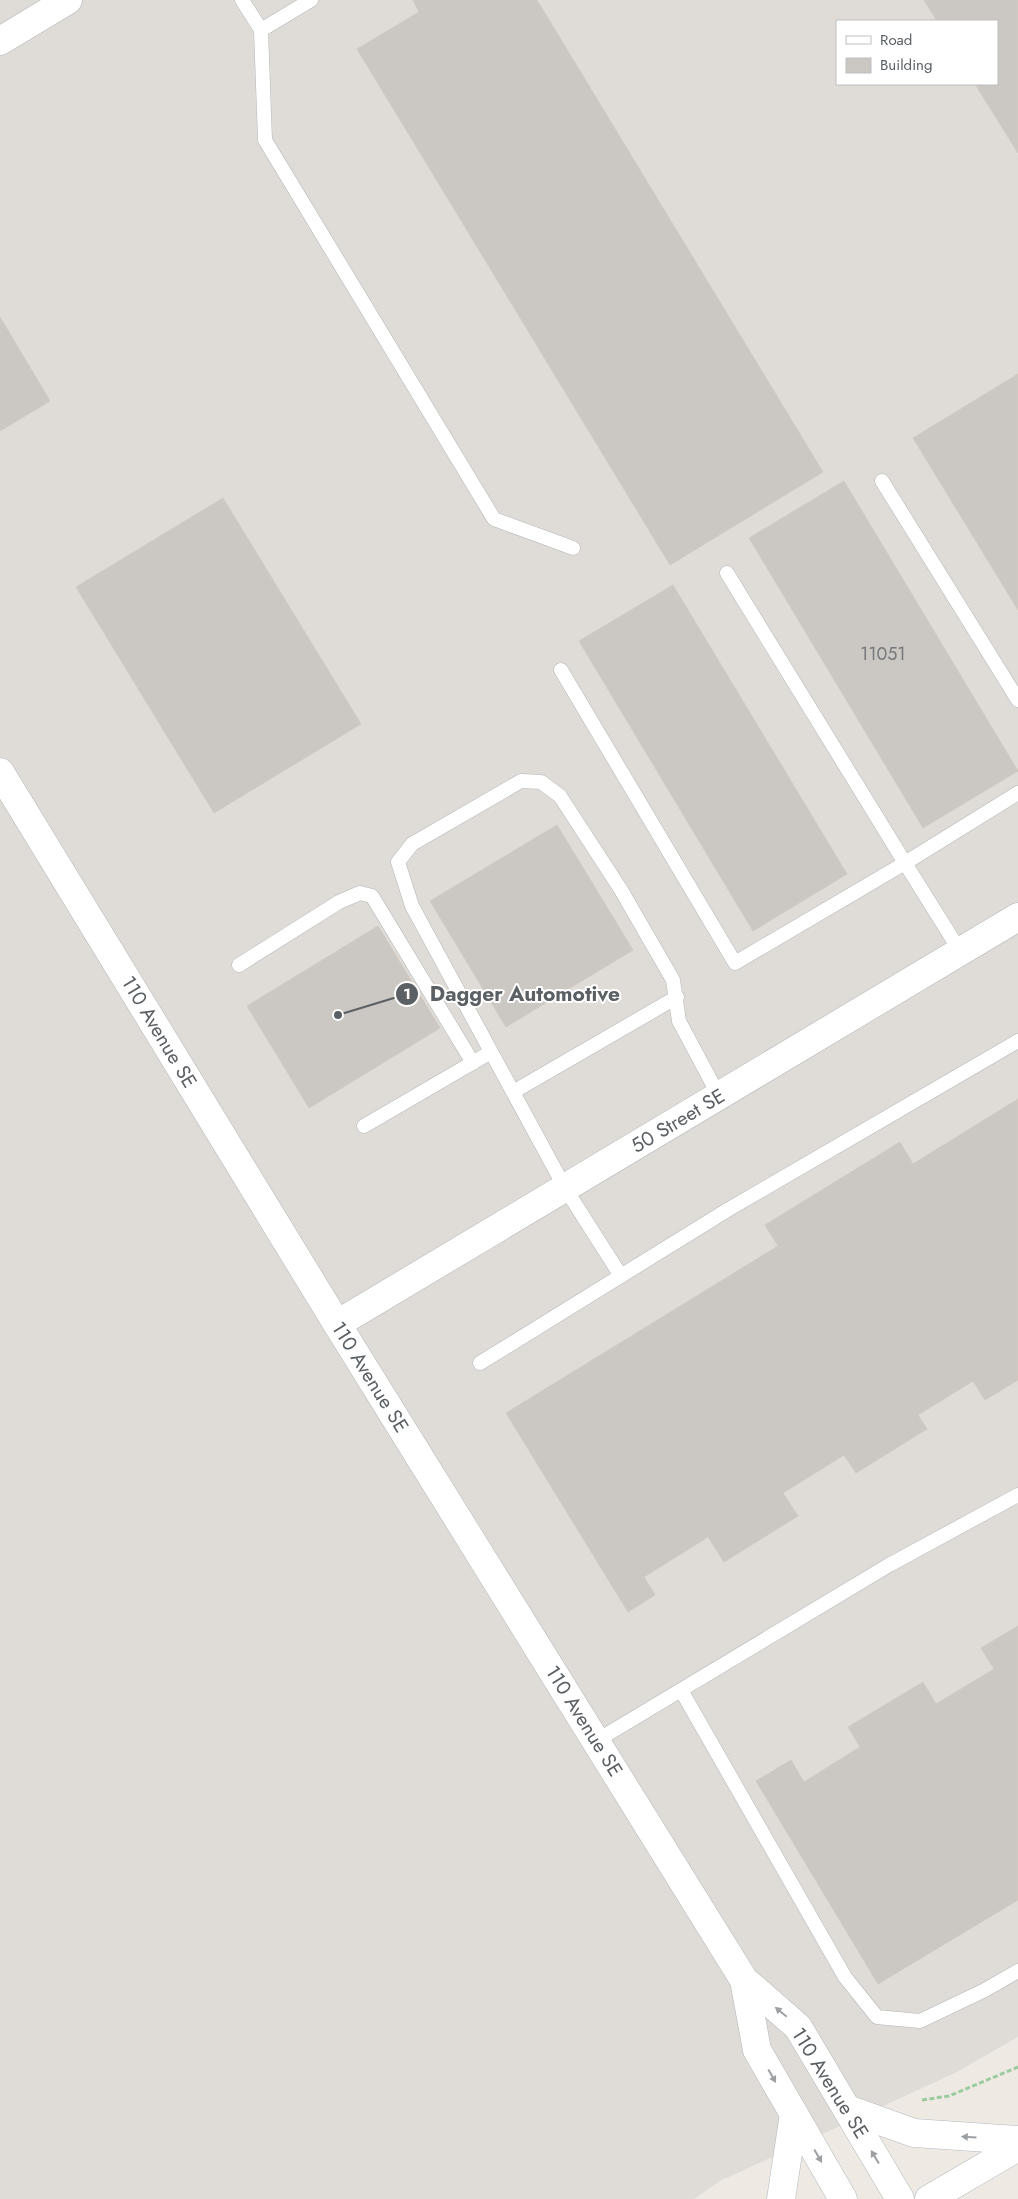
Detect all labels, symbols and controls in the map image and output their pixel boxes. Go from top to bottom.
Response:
legend [836,20,998,85]
text: Road [880,29,912,51]
text: Building [880,54,932,76]
house number: 11051 [860,641,906,667]
street label: 110 Avenue SE [114,970,204,1094]
callout: Dagger Automotive [395,976,630,1012]
text: Dagger Automotive [430,979,620,1009]
text: 1 [403,983,411,1005]
street label: 50 Street SE [626,1082,730,1160]
street label: 110 Avenue SE [324,1316,416,1438]
street label: 110 Avenue SE [538,1660,630,1782]
one-way arrow [775,2006,788,2017]
street label: 110 Avenue SE [784,2022,876,2144]
one-way arrow [768,2069,776,2084]
one-way arrow [961,2133,977,2141]
one-way arrow [814,2149,822,2164]
one-way arrow [871,2151,880,2164]

